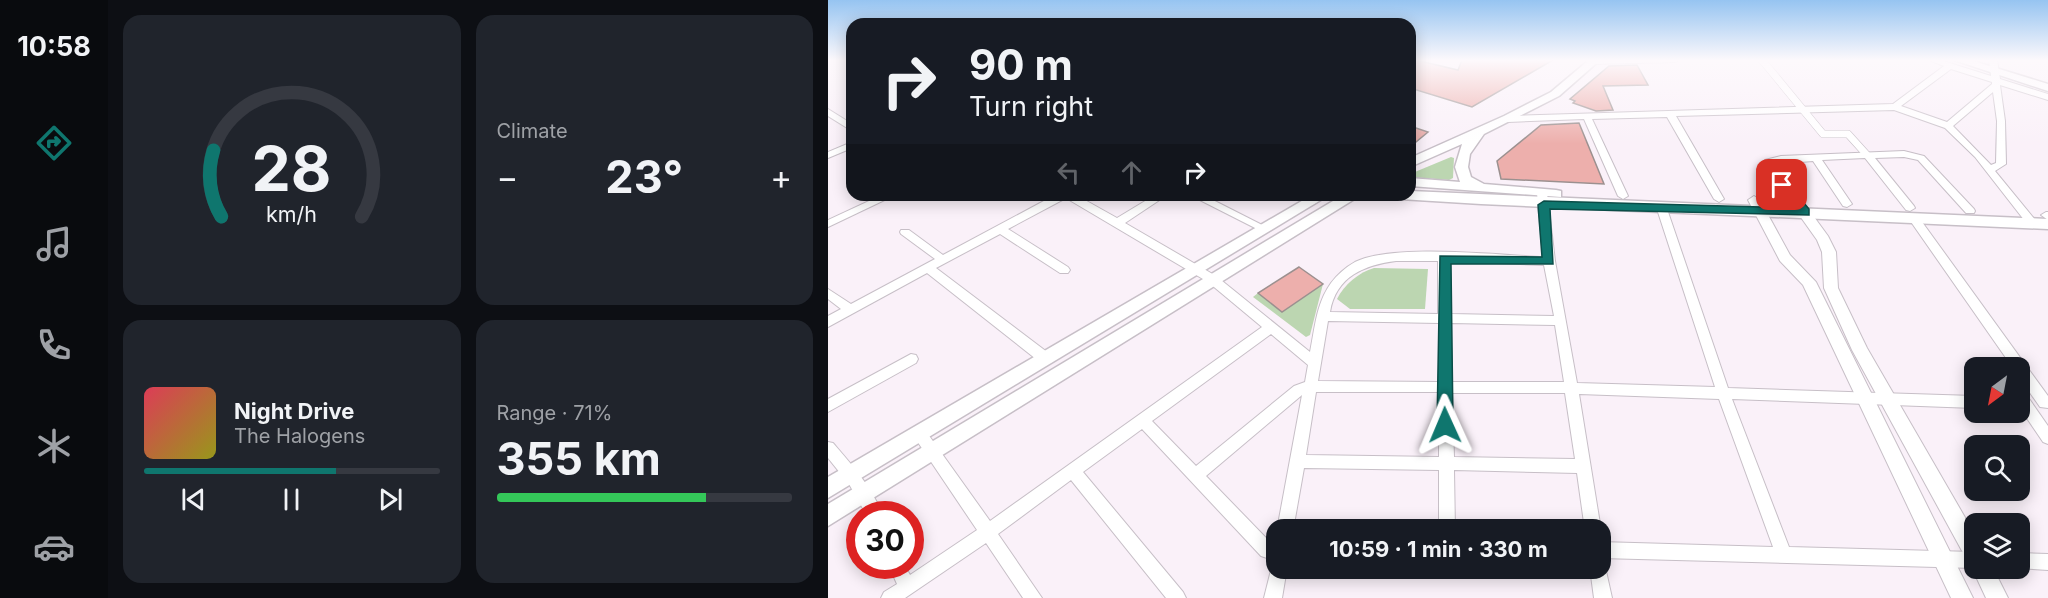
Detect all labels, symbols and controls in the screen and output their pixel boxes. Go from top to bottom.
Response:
text: 10:58 [17,30,91,63]
text: 90 m [969,39,1073,90]
icon: right [870,42,948,120]
text: Turn right [969,90,1093,123]
text: Climate [497,119,568,143]
icon: directions [33,122,75,164]
text: 28 [252,131,332,206]
text: 23° [605,149,683,204]
icon: left [1052,156,1085,189]
icon: ahead [1115,156,1148,189]
icon: right [1178,156,1211,189]
text: − [497,157,518,197]
text: + [770,157,792,197]
pin [1756,159,1807,210]
icon: arrive [1765,168,1798,201]
text: km/h [266,201,317,227]
icon: music [33,223,75,265]
icon: phone [33,324,75,366]
north arrow [1964,357,2030,423]
map controls [1964,357,2030,579]
position arrow [1413,393,1477,457]
text: Night Drive [234,398,354,424]
text: Range · 71% [497,401,612,425]
text: The Halogens [234,424,365,448]
icon: climate [33,425,75,467]
text: 355 km [497,431,661,486]
button: search [1964,435,2030,501]
icon: previous [177,483,210,516]
icon: pause [275,483,308,516]
icon: next [374,483,407,516]
speed limit sign: 30 [846,501,924,579]
button: layers [1964,513,2030,579]
icon: car [33,526,75,568]
text: 10:59 · 1 min · 330 m [1329,536,1548,562]

